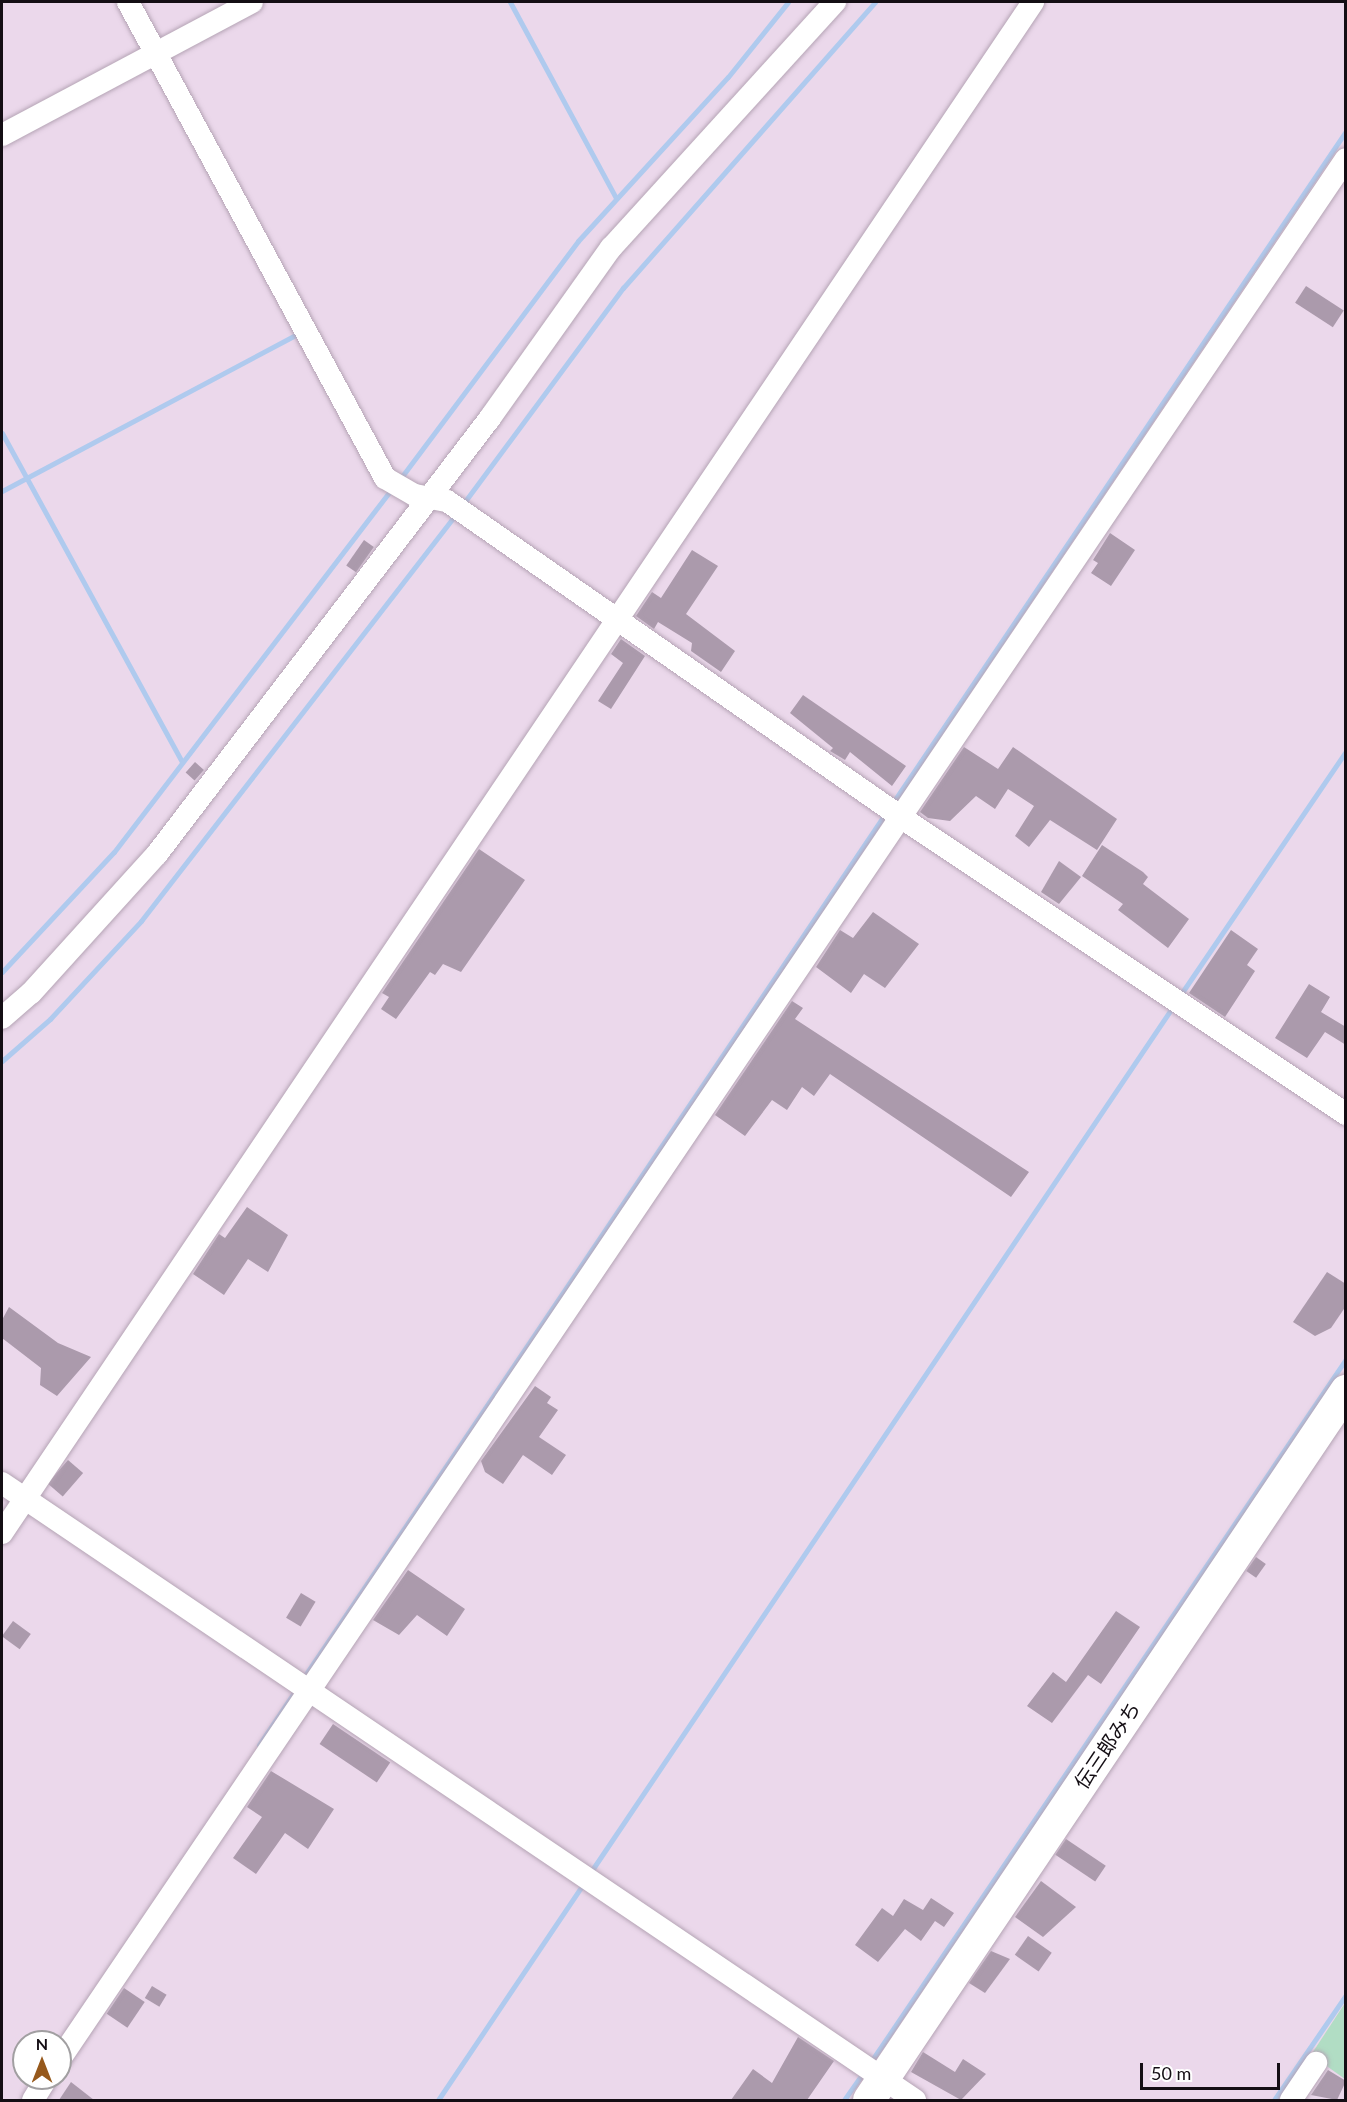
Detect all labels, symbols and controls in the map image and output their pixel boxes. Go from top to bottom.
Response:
street label: 伝三郎みち [1069,1697,1145,1793]
north arrow [12,2030,72,2090]
text: N [36,2034,48,2053]
scale bar [1143,2051,1282,2089]
text: 50 m [1151,2062,1191,2084]

